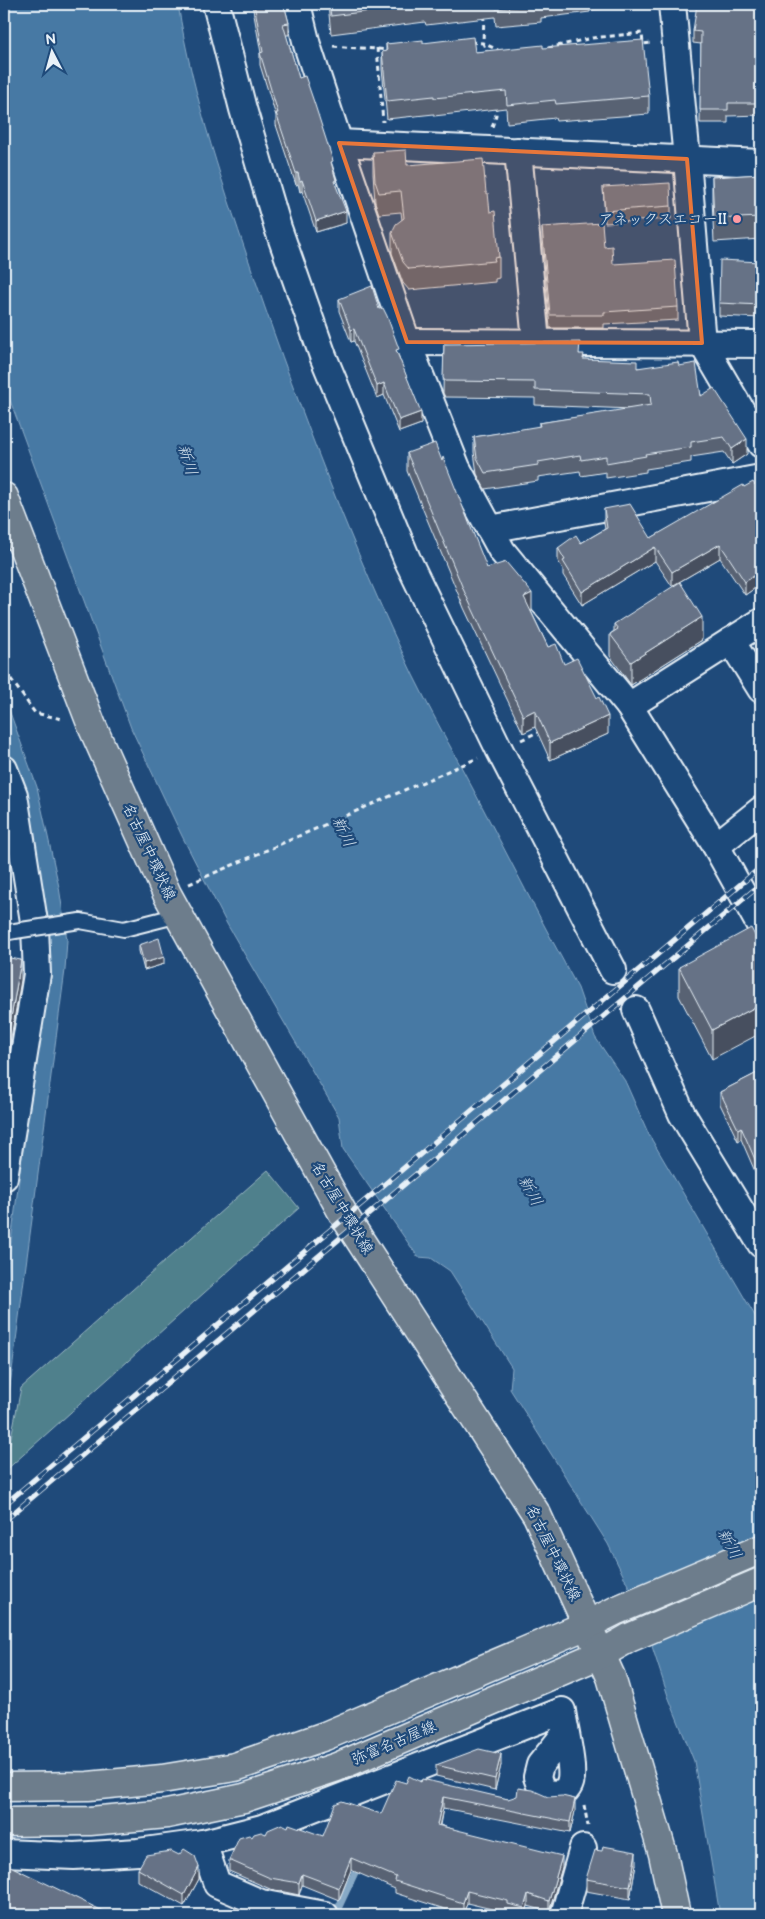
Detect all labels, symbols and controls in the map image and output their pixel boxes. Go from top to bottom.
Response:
north arrow [28,28,78,78]
text: N [45,31,57,49]
place label: アネックスエコーII [599,210,727,229]
marker: アネックスエコーII [731,213,743,225]
water label: 新川 [173,442,201,478]
street label: 名古屋中環状線 [118,800,180,904]
water label: 新川 [327,813,359,851]
street label: 名古屋中環状線 [307,1158,377,1258]
water label: 新川 [514,1172,546,1210]
street label: 名古屋中環状線 [521,1502,585,1604]
water label: 新川 [713,1525,745,1563]
street label: 弥富名古屋線 [349,1717,439,1769]

